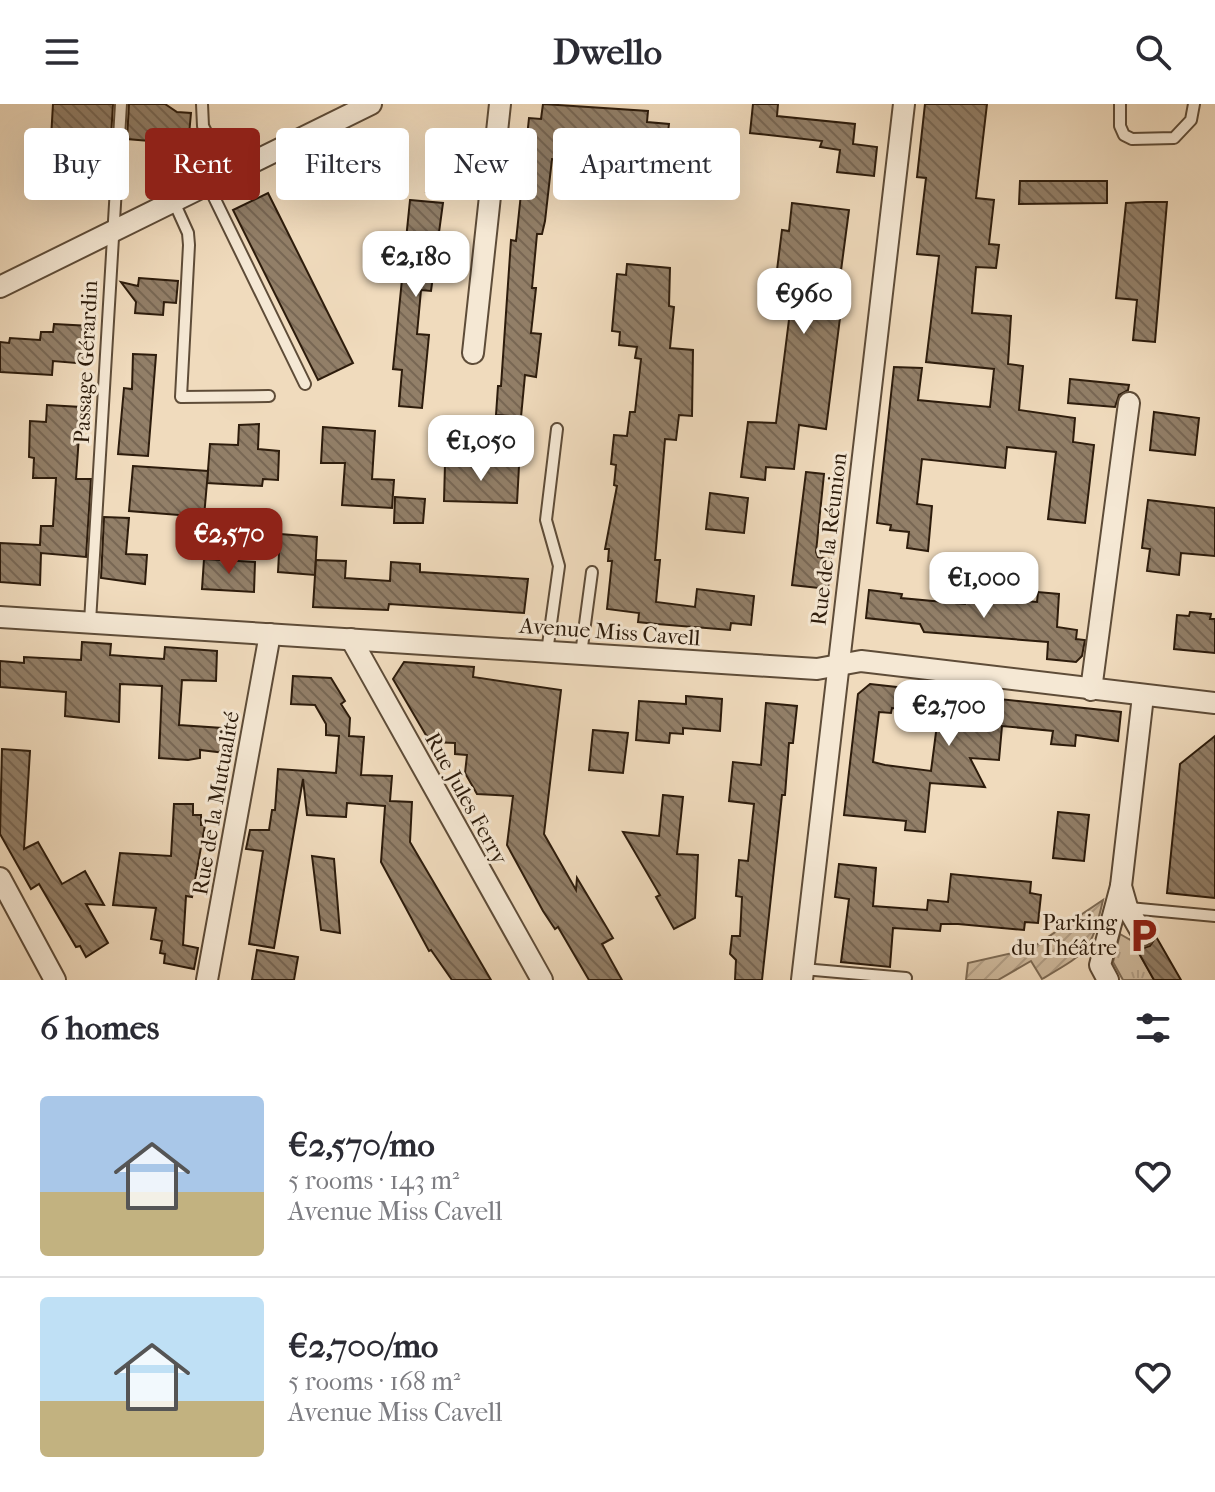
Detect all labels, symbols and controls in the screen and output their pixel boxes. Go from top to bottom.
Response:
icon: menu [40,30,84,74]
icon: search [1131,30,1175,74]
text: Dwello [553,31,662,73]
chip: Buy [24,128,129,200]
chip: Rent [145,128,260,200]
chip: Filters [276,128,409,200]
chip: New [425,128,537,200]
chip: Apartment [553,128,740,200]
pin: €2,180 [351,231,481,299]
text: €2,180 [381,241,451,272]
pin: €960 [757,268,851,336]
text: €960 [775,278,833,309]
street label: Passage Gérardin [69,280,103,444]
pin: €1,050 [416,415,546,483]
text: €1,050 [446,425,516,456]
street label: Rue de la Réunion [805,451,853,627]
pin: €2,570 [164,508,294,576]
text: €2,570 [193,518,265,549]
pin: €1,000 [919,552,1049,620]
text: €1,000 [947,562,1021,593]
street label: Avenue Miss Cavell [518,613,701,651]
pin: €2,700 [884,680,1014,748]
text: €2,700 [912,690,986,721]
street label: Rue de la Mutualité [187,709,245,897]
street label: Rue Jules Ferry [419,728,514,870]
place label: Parking du Théâtre [1011,910,1117,961]
parking icon: Parking du Théâtre [1124,916,1162,954]
icon: filters [1131,1006,1175,1050]
text: 6 homes [40,1008,159,1048]
text: €2,570/mo [288,1125,435,1165]
icon: home [104,1128,200,1224]
icon: heart [1131,1154,1175,1198]
text: 5 rooms · 143 m² [288,1165,459,1196]
text: Avenue Miss Cavell [288,1196,502,1227]
text: €2,700/mo [288,1326,438,1366]
icon: home [104,1329,200,1425]
icon: heart [1131,1355,1175,1399]
text: 5 rooms · 168 m² [288,1366,460,1397]
text: Avenue Miss Cavell [288,1397,502,1428]

